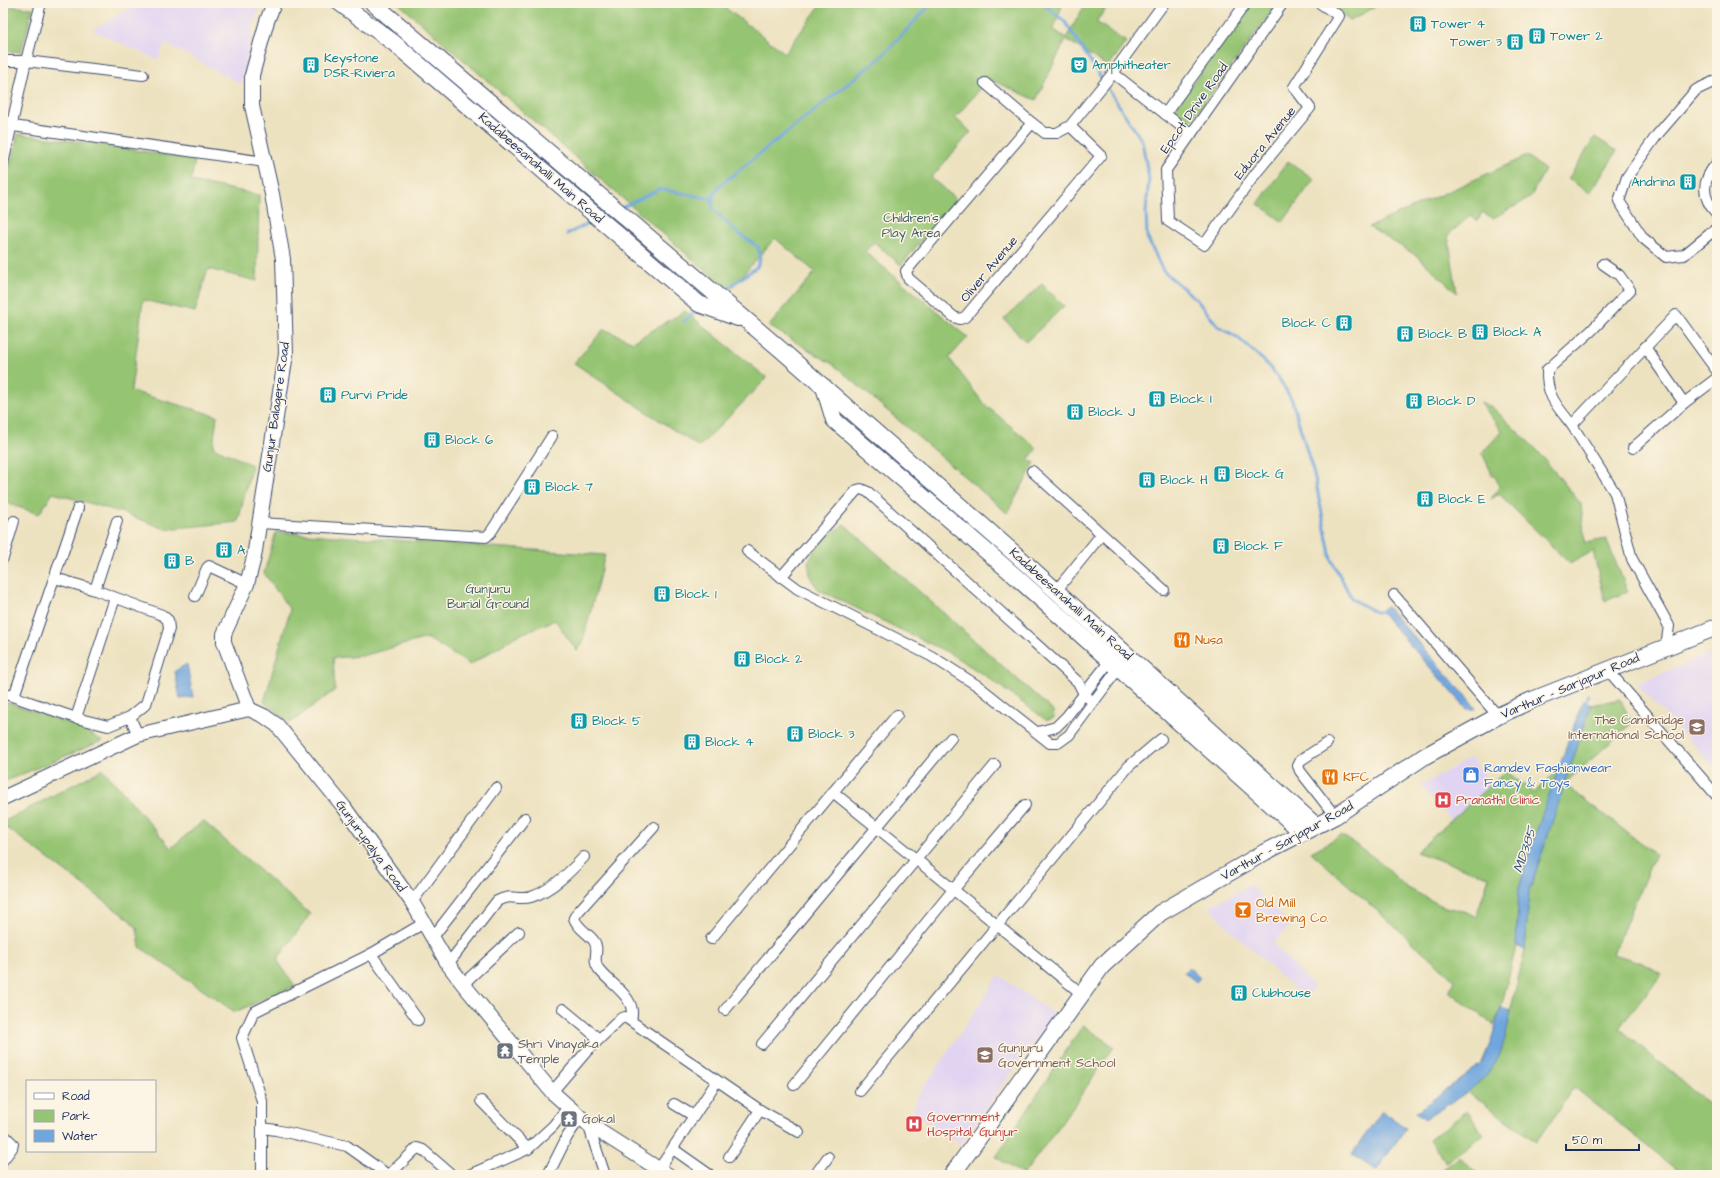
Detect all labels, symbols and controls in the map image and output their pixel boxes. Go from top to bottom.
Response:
building icon: Tower 4 [1408,14,1428,34]
place label: Tower 4 [1431,15,1485,33]
building icon: Tower 2 [1527,26,1547,46]
place label: Tower 2 [1550,27,1603,45]
building icon: Tower 3 [1505,32,1525,52]
place label: Tower 3 [1450,33,1502,51]
place label: Keystone DSR-Riviera [324,49,395,82]
building icon: Keystone DSR-Riviera [301,55,321,75]
theatre icon: Amphitheater [1069,55,1089,75]
place label: Amphitheater [1092,56,1171,74]
street label: Epcot Drive Road [1156,59,1232,157]
street label: Eduora Avenue [1230,103,1300,183]
street label: Kadabeesanahalli Main Road [474,109,608,228]
building icon: Andrina [1678,172,1698,192]
place label: Andrina [1631,173,1675,191]
park label: Children's Play Area [882,209,941,243]
street label: Oliver Avenue [956,232,1022,306]
building icon: Block C [1334,313,1354,333]
place label: Block C [1282,314,1331,332]
building icon: Block A [1470,322,1490,342]
place label: Block A [1493,323,1542,341]
building icon: Block B [1395,324,1415,344]
place label: Block B [1418,325,1467,343]
street label: Gunjur Balagere Road [258,341,295,473]
building icon: Purvi Pride [318,385,338,405]
place label: Purvi Pride [341,386,408,404]
building icon: Block I [1147,389,1167,409]
place label: Block I [1170,390,1212,408]
building icon: Block D [1404,391,1424,411]
place label: Block D [1427,392,1476,410]
building icon: Block J [1065,402,1085,422]
place label: Block J [1088,403,1135,421]
building icon: Block 6 [422,430,442,450]
place label: Block 6 [445,431,493,449]
building icon: Block G [1212,464,1232,484]
place label: Block G [1235,465,1284,483]
building icon: Block H [1137,470,1157,490]
place label: Block H [1160,471,1208,489]
building icon: Block 7 [522,477,542,497]
place label: Block 7 [545,478,593,496]
building icon: Block E [1415,489,1435,509]
place label: Block E [1438,490,1486,508]
building icon: Block F [1211,536,1231,556]
place label: Block F [1234,537,1283,555]
building icon: A [214,540,234,560]
place label: A [237,541,246,559]
street label: Kadabeesanahalli Main Road [1005,544,1137,665]
building icon: B [162,551,182,571]
place label: B [185,552,194,570]
park label: Gunjuru Burial Ground [447,580,529,613]
building icon: Block 1 [652,584,672,604]
place label: Block 1 [675,585,717,603]
restaurant icon: Nusa [1172,630,1192,650]
place label: Nusa [1195,631,1223,649]
street label: Varthur - Sarjapur Road [1498,648,1642,723]
building icon: Block 2 [732,649,752,669]
place label: Block 2 [755,650,803,668]
building icon: Block 5 [569,711,589,731]
place label: The Cambridge International School [1568,711,1684,744]
place label: Block 5 [592,712,641,730]
school or university icon: The Cambridge International School [1687,717,1707,737]
building icon: Block 3 [785,724,805,744]
place label: Block 3 [808,725,855,743]
building icon: Block 4 [682,732,702,752]
place label: Block 4 [705,733,754,751]
place label: Ramdev Fashionwear Fancy & Toys [1484,759,1611,793]
shop icon: Ramdev Fashionwear Fancy & Toys [1461,765,1481,785]
restaurant icon: KFC [1320,767,1340,787]
place label: KFC [1343,768,1369,786]
hospital icon: Pranathi Clinic [1433,790,1453,810]
place label: Pranathi Clinic [1456,791,1540,809]
street label: Gunjurupalya Road [331,796,411,896]
street label: Varthur - Sarjapur Road [1217,797,1357,885]
water label: MD385 [1508,823,1542,875]
place label: Old Mill Brewing Co. [1256,894,1329,928]
bar icon: Old Mill Brewing Co. [1233,900,1253,920]
building icon: Clubhouse [1229,983,1249,1003]
place label: Clubhouse [1252,984,1311,1002]
place label: Shri Vinayaka Temple [518,1035,599,1068]
place label: Gunjuru Government School [998,1039,1116,1072]
temple icon: Shri Vinayaka Temple [495,1041,515,1061]
school or university icon: Gunjuru Government School [975,1045,995,1065]
legend [26,1080,156,1152]
text: Road [62,1088,90,1105]
text: Park [62,1108,90,1125]
place label: Government Hospital, Gunjur [927,1108,1018,1141]
temple icon: Gokal [559,1109,579,1129]
place label: Gokal [582,1110,615,1128]
hospital icon: Government Hospital, Gunjur [904,1114,924,1134]
scale bar [1566,1126,1639,1152]
text: Water [62,1128,98,1145]
text: 50 m [1572,1132,1603,1149]

